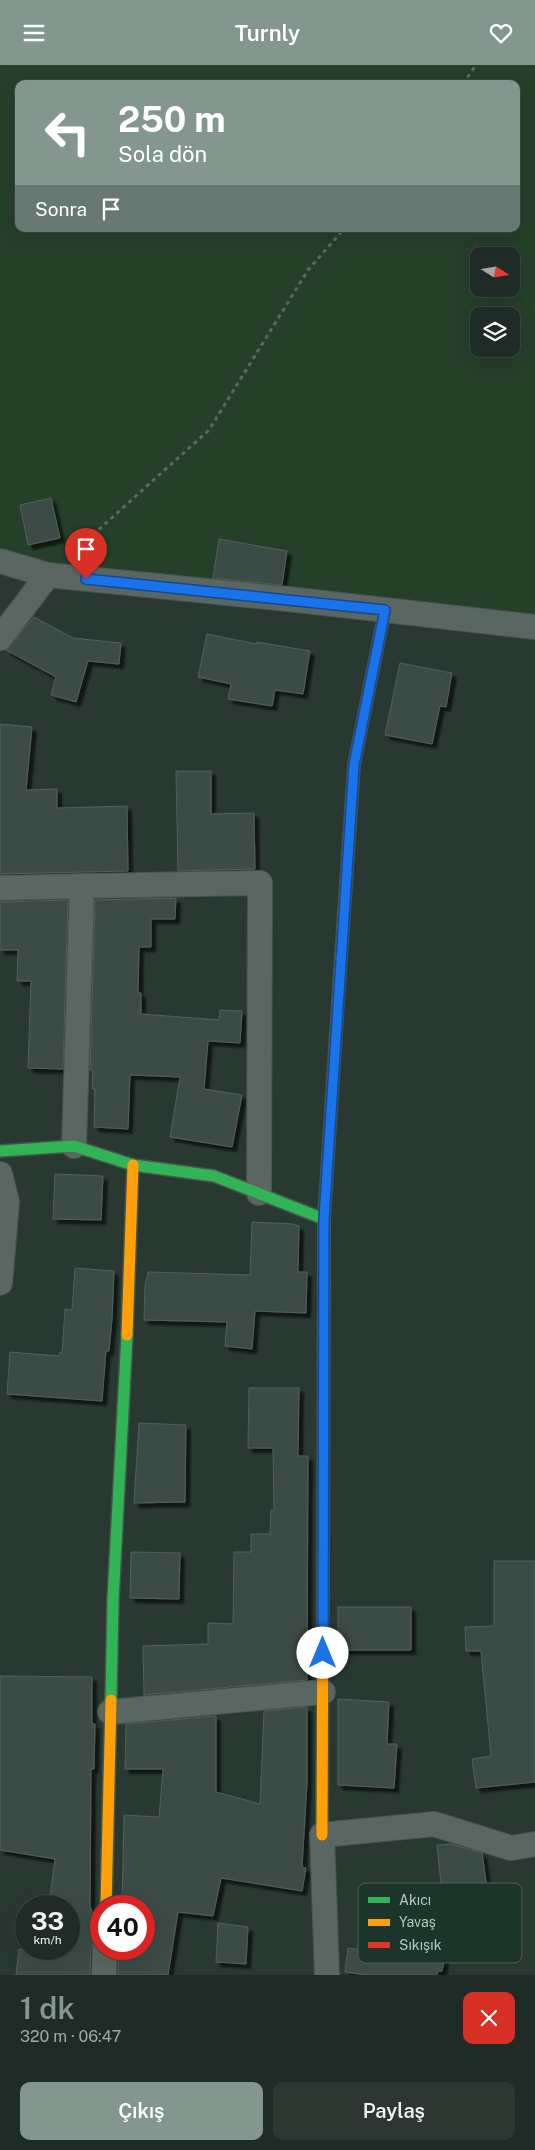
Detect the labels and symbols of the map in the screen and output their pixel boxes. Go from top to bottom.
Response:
north arrow [470,247,520,297]
pin [65,528,107,579]
position arrow [296,1626,348,1678]
legend [358,1883,522,1963]
text: Akıcı [399,1892,431,1908]
speed limit sign: 40 [90,1895,155,1960]
text: Yavaş [399,1914,436,1930]
text: Sıkışık [399,1937,442,1953]

